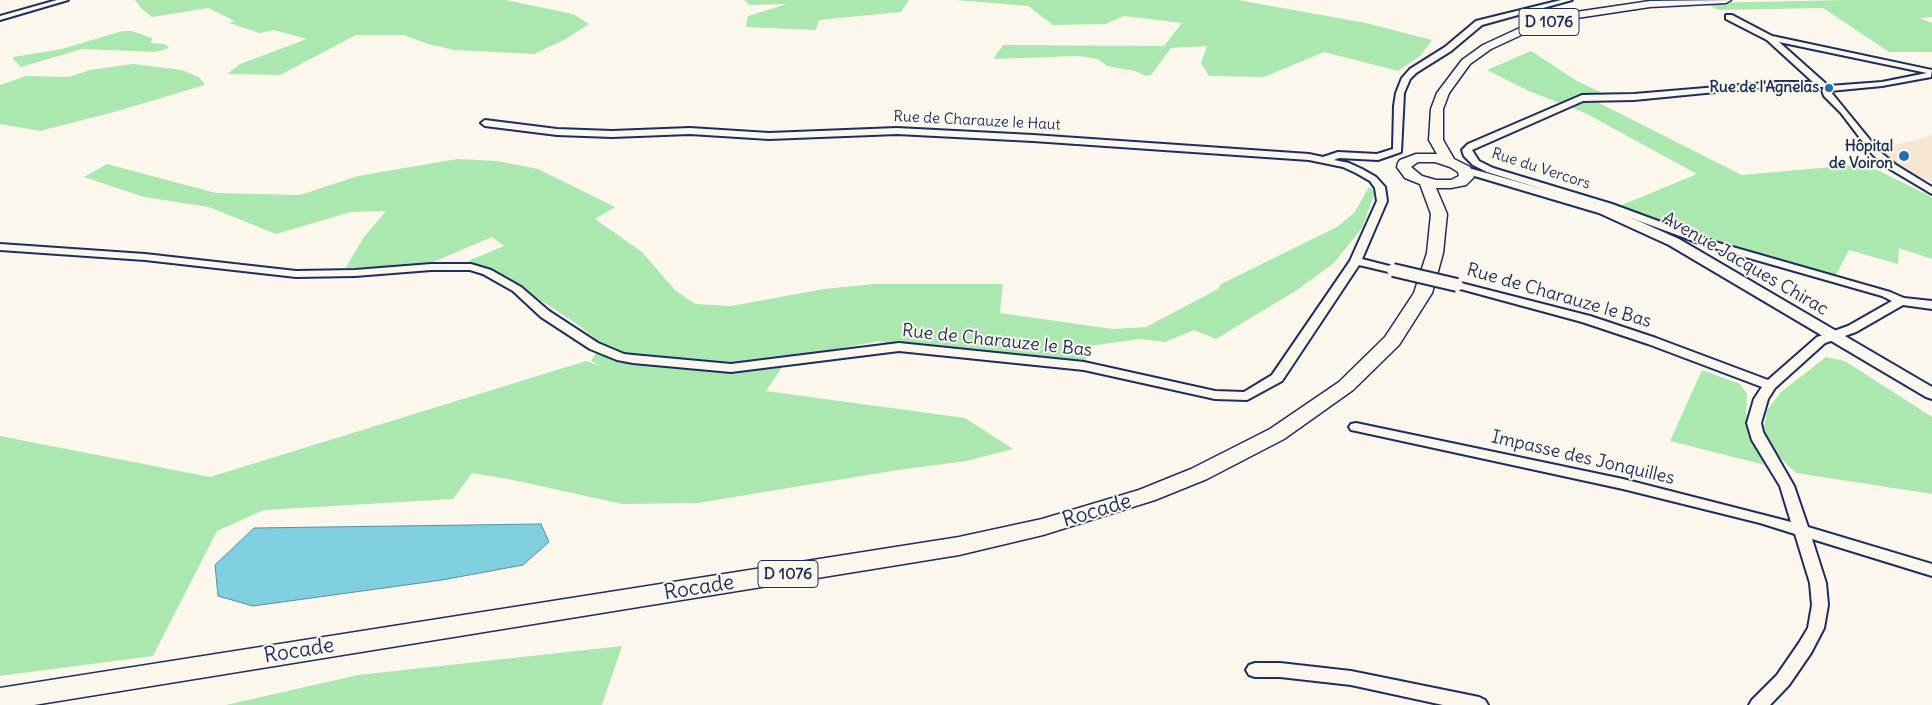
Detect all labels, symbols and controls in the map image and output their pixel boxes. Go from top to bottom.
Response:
road number: D 1076 [1519,8,1579,36]
place label: Rue de l'Agnelas [1710,79,1819,97]
marker: Rue de l'Agnelas [1823,82,1835,94]
street label: Rue de Charauze le Haut [893,108,1061,134]
place label: Hôpital de Voiron [1829,138,1893,173]
street label: Rue du Vercors [1489,145,1593,193]
marker: Hôpital de Voiron [1897,149,1911,163]
street label: Avenue Jacques Chirac [1658,208,1832,320]
street label: Rue de Charauze le Bas [1464,259,1654,333]
street label: Rue de Charauze le Bas [901,320,1093,362]
street label: Impasse des Jonquilles [1489,426,1677,490]
street label: Rocade [1059,489,1135,533]
road number: D 1076 [758,560,818,588]
street label: Rocade [662,570,736,606]
street label: Rocade [262,633,336,669]

